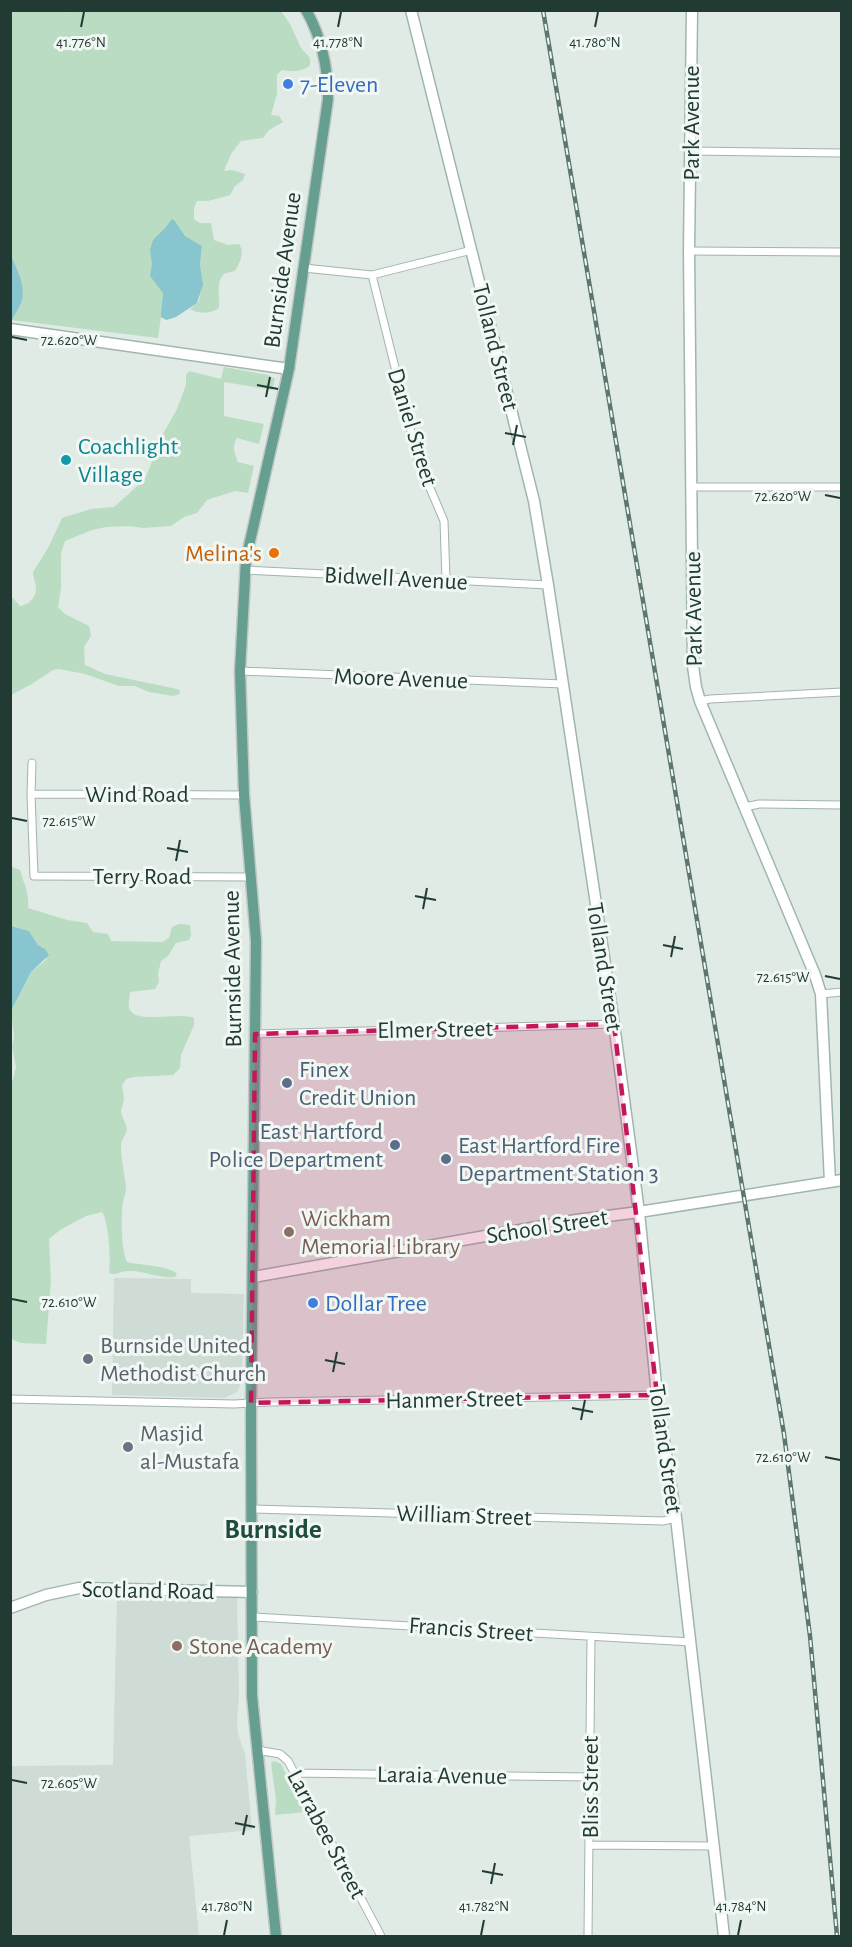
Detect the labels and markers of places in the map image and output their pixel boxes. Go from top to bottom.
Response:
place label: 7-Eleven [300,73,378,97]
marker: 7-Eleven [281,77,295,91]
place label: Coachlight Village [78,435,178,487]
marker: Coachlight Village [59,453,73,467]
place label: Melina's [185,542,262,566]
marker: Melina's [267,546,281,560]
place label: Finex Credit Union [299,1058,416,1110]
marker: Finex Credit Union [280,1076,294,1090]
place label: East Hartford Police Department [208,1120,383,1172]
place label: East Hartford Fire Department Station 3 [458,1134,659,1186]
marker: East Hartford Police Department [388,1138,402,1152]
marker: East Hartford Fire Department Station 3 [439,1152,453,1166]
place label: Wickham Memorial Library [301,1207,460,1259]
marker: Wickham Memorial Library [282,1225,296,1239]
place label: Dollar Tree [325,1292,427,1316]
marker: Dollar Tree [306,1296,320,1310]
place label: Burnside United Methodist Church [100,1334,267,1386]
marker: Burnside United Methodist Church [81,1352,95,1366]
place label: Masjid al-Mustafa [140,1422,240,1474]
marker: Masjid al-Mustafa [121,1440,135,1454]
place label: Stone Academy [189,1635,333,1659]
marker: Stone Academy [170,1639,184,1653]

